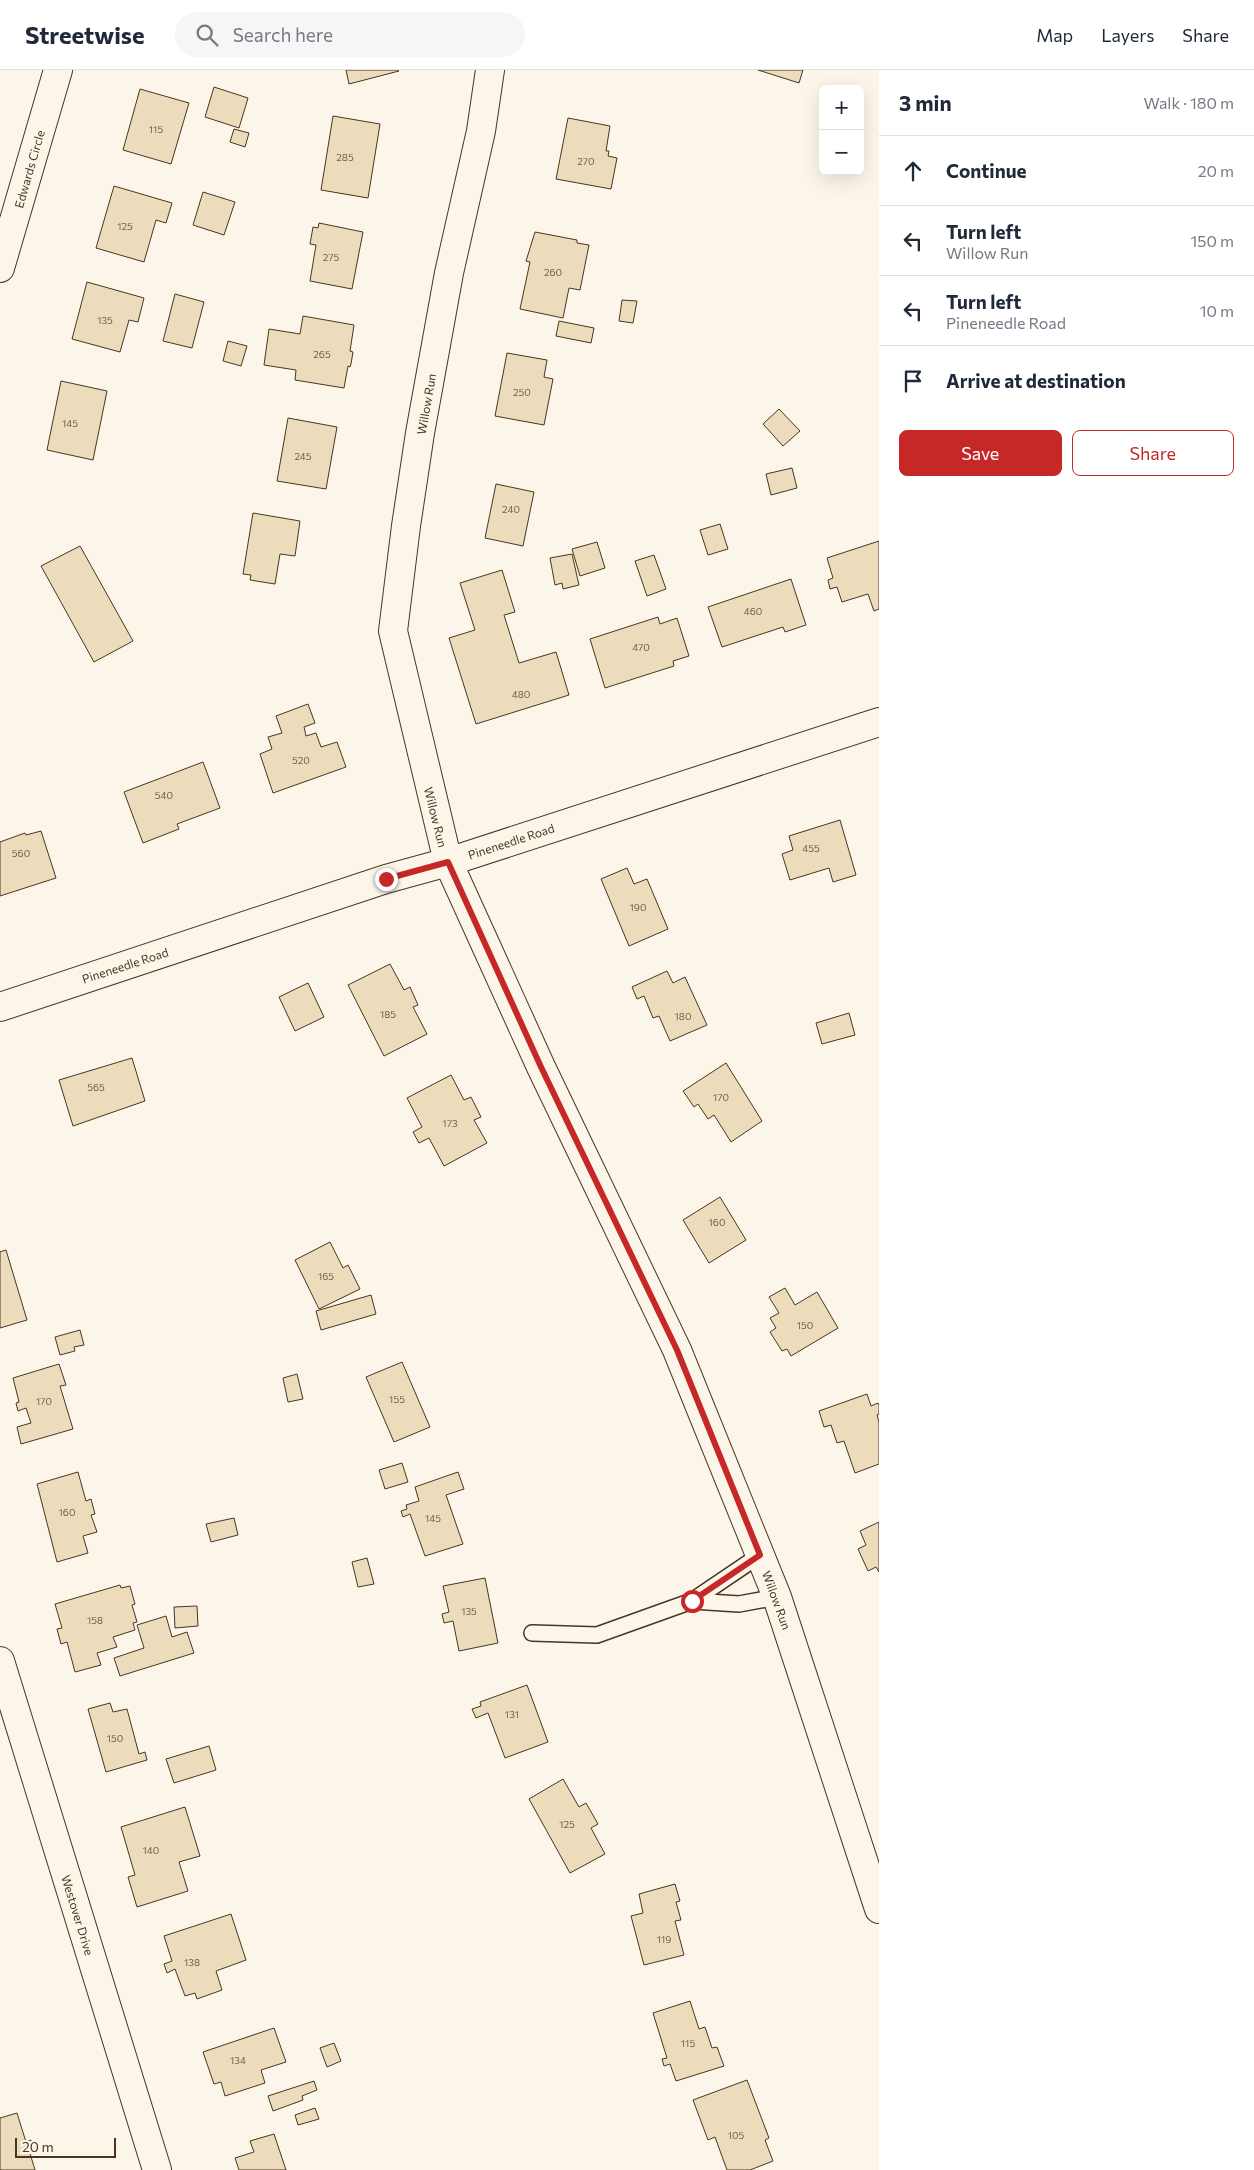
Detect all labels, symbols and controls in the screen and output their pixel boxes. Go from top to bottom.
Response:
search box [175,12,525,57]
text: Streetwise [25,20,145,49]
icon: search [193,21,221,49]
text: Search here [233,23,333,46]
text: Map [1036,24,1073,46]
text: Layers [1101,24,1154,46]
text: Share [1182,24,1229,46]
map controls [819,85,864,175]
button: + [819,85,864,130]
text: 3 min [899,90,952,115]
text: Walk · 180 m [1144,93,1234,112]
house number: 115 [149,123,163,135]
street label: Edwards Circle [11,128,47,210]
button: − [819,130,864,175]
house number: 285 [336,151,354,163]
house number: 270 [577,155,595,167]
icon: ahead [899,157,927,185]
text: Continue [946,159,1026,182]
text: 20 m [1198,161,1234,180]
house number: 125 [117,220,133,232]
text: Turn left [946,220,1021,243]
icon: left [899,227,927,255]
text: 150 m [1191,231,1234,250]
text: Willow Run [946,243,1028,262]
house number: 275 [323,251,340,263]
house number: 260 [544,266,562,278]
text: Turn left [946,290,1021,313]
icon: left [899,297,927,325]
text: 10 m [1200,301,1234,320]
text: Pineneedle Road [946,313,1066,332]
house number: 135 [97,314,113,326]
house number: 265 [313,348,331,360]
icon: arrive [899,367,927,395]
text: Arrive at destination [946,369,1126,392]
street label: Willow Run [414,372,438,436]
house number: 250 [513,386,531,398]
house number: 145 [62,417,78,429]
button: Save [899,430,1062,476]
button: Share [1072,430,1234,476]
house number: 245 [294,450,312,462]
house number: 240 [502,503,520,515]
house number: 460 [744,605,762,617]
house number: 470 [632,641,650,653]
house number: 480 [512,688,530,700]
house number: 520 [292,754,310,766]
street label: Willow Run [422,785,450,849]
house number: 540 [155,789,173,801]
street label: Pineneedle Road [466,820,556,862]
house number: 455 [802,842,820,854]
house number: 560 [12,847,30,859]
route end [375,868,398,891]
house number: 190 [630,901,646,913]
street label: Pineneedle Road [80,944,170,986]
house number: 185 [380,1008,396,1020]
house number: 180 [675,1010,691,1022]
house number: 565 [87,1081,105,1093]
house number: 170 [713,1091,729,1103]
house number: 173 [442,1117,458,1129]
house number: 160 [709,1216,725,1228]
house number: 165 [318,1270,334,1282]
house number: 150 [797,1319,813,1331]
house number: 155 [389,1393,405,1405]
house number: 170 [36,1395,52,1407]
house number: 160 [59,1506,75,1518]
house number: 145 [425,1512,441,1524]
street label: Willow Run [760,1569,794,1631]
route start [681,1590,704,1613]
house number: 135 [461,1605,477,1617]
house number: 158 [87,1614,103,1626]
house number: 131 [505,1708,519,1720]
house number: 150 [107,1732,123,1744]
house number: 125 [559,1818,575,1830]
house number: 140 [143,1844,159,1856]
street label: Westover Drive [59,1873,97,1957]
house number: 119 [657,1933,671,1945]
house number: 138 [184,1956,200,1968]
house number: 115 [681,2037,695,2049]
house number: 134 [230,2054,246,2066]
house number: 105 [728,2129,745,2141]
scale bar [15,2135,116,2158]
text: 20 m [22,2138,54,2155]

